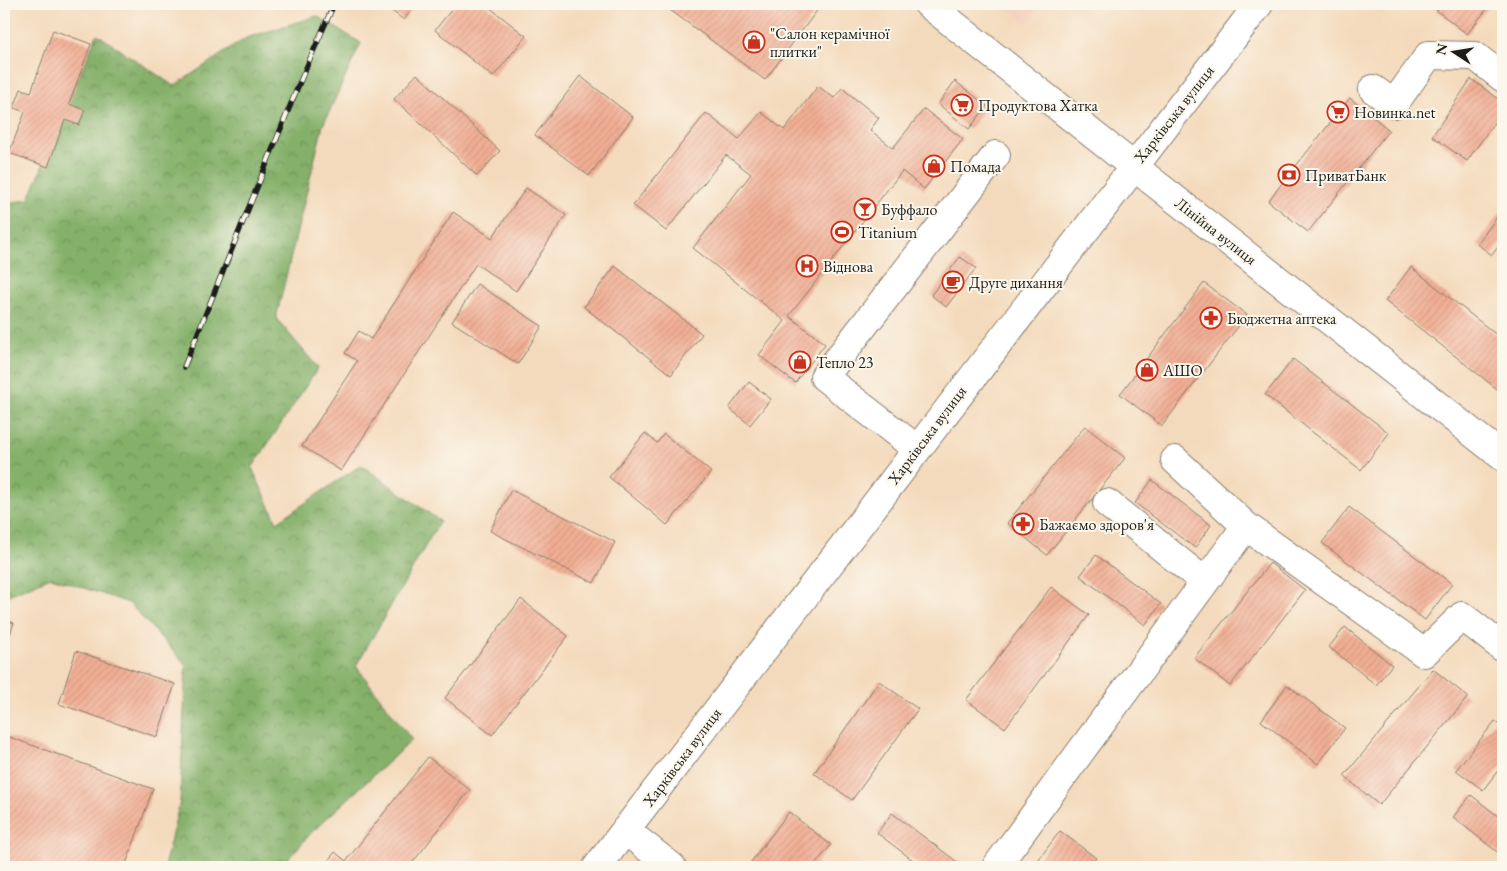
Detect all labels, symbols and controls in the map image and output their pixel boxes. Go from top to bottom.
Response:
place label: "Салон керамічної плитки" [770,23,890,62]
north arrow [1430,28,1480,78]
shop icon: "Салон керамічної плитки" [742,30,766,54]
text: N [1431,41,1451,57]
street label: Харківська вулиця [1129,61,1219,168]
supermarket icon: Продуктова Хатка [950,93,974,117]
place label: Продуктова Хатка [978,95,1099,116]
supermarket icon: Новинка.net [1326,100,1350,124]
place label: Новинка.net [1354,102,1436,123]
shop icon: Помада [922,154,946,178]
place label: Помада [950,156,1002,177]
bank icon: ПриватБанк [1277,163,1301,187]
place label: ПриватБанк [1305,165,1387,186]
street label: Лінійна вулиця [1171,192,1261,270]
bar icon: Буффало [853,197,877,221]
place label: Буффало [881,199,937,220]
sports icon: Titanium [830,220,854,244]
place label: Titanium [858,222,918,243]
hospital icon: Віднова [795,254,819,278]
place label: Віднова [823,256,874,277]
cafe icon: Друге дихання [941,270,965,294]
place label: Друге дихання [969,272,1063,293]
pharmacy icon: Бюджетна аптека [1199,306,1223,330]
place label: Бюджетна аптека [1227,308,1337,329]
shop icon: Тепло 23 [788,350,812,374]
place label: Тепло 23 [816,352,874,373]
shop icon: АШО [1135,358,1159,382]
place label: АШО [1162,360,1203,381]
street label: Харківська вулиця [882,381,971,489]
pharmacy icon: Бажаємо здоров'я [1011,512,1035,536]
place label: Бажаємо здоров'я [1039,514,1154,535]
street label: Харківська вулиця [637,703,726,811]

